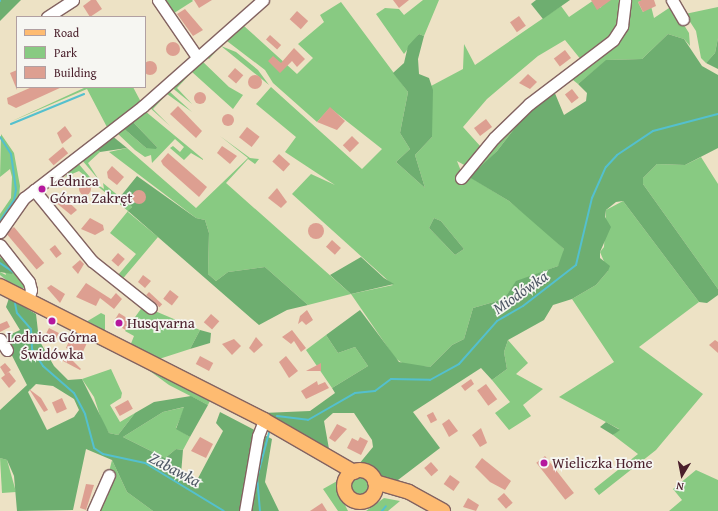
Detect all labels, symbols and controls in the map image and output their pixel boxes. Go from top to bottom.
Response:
legend [16,16,146,88]
text: Road [54,24,79,41]
text: Park [54,44,77,61]
text: Building [54,64,97,81]
place label: Lednica Górna Zakręt [50,171,133,206]
marker: Lednica Górna Zakręt [37,184,47,194]
water label: Miodówka [489,266,551,318]
place label: Husqvarna [127,314,195,332]
marker: Lednica Górna Świdówka [47,316,57,326]
marker: Husqvarna [114,318,124,328]
place label: Lednica Górna Świdówka [7,327,97,362]
water label: Zabawka [146,448,204,490]
place label: Wieliczka Home [552,454,653,472]
north arrow [662,455,702,495]
marker: Wieliczka Home [539,458,549,468]
text: N [675,478,685,495]

